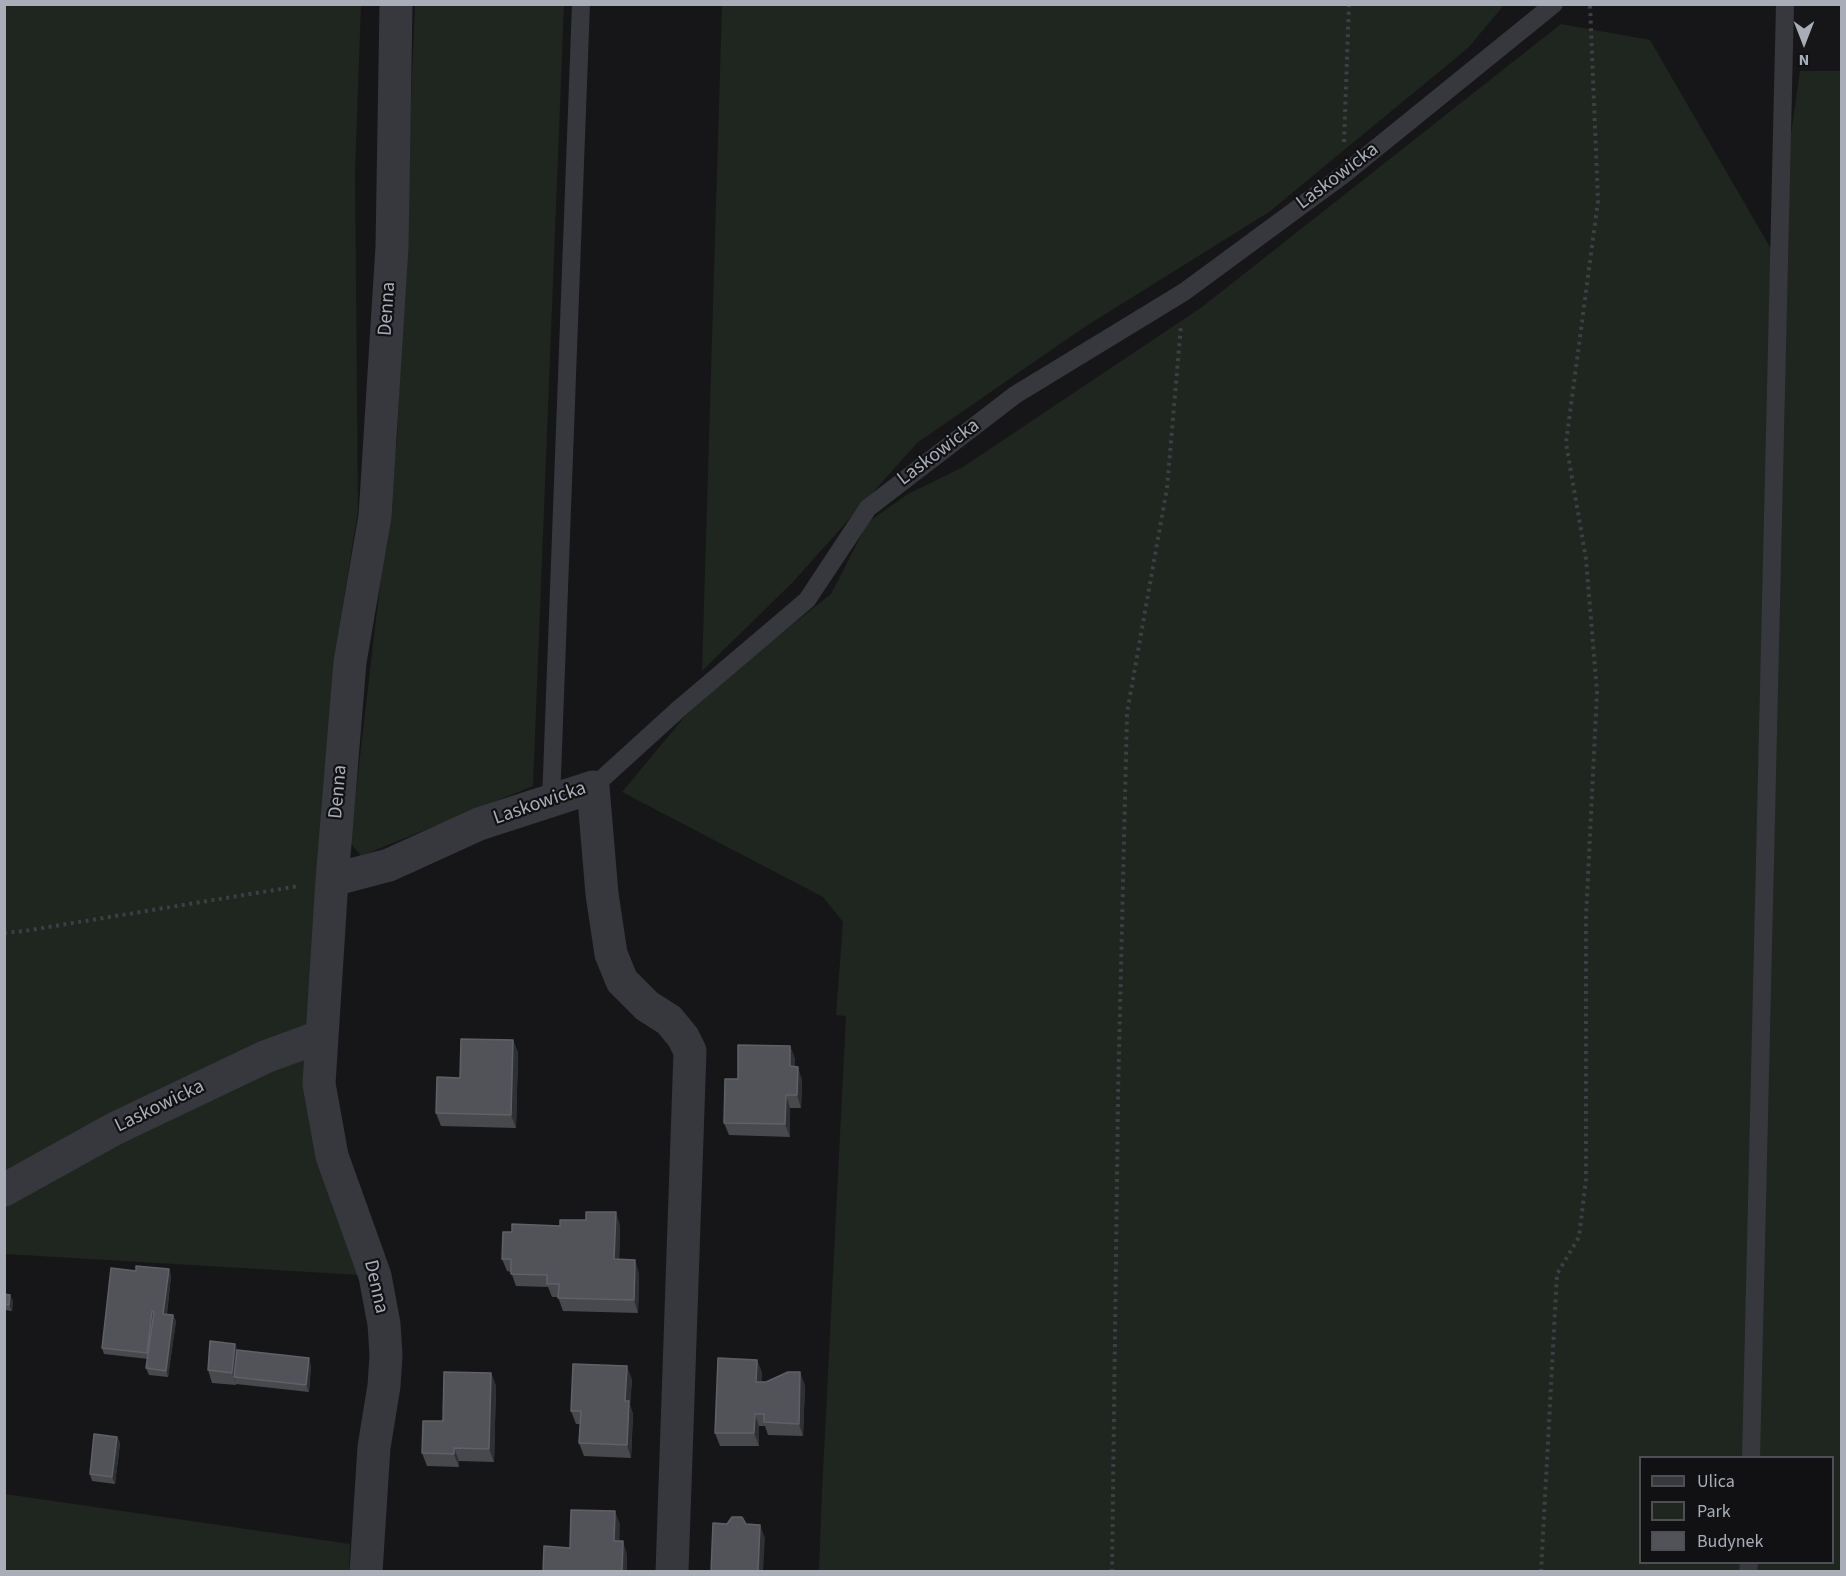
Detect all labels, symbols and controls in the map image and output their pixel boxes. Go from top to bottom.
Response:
north arrow [1774,12,1834,72]
text: N [1799,49,1809,71]
street label: Laskowicka [1292,138,1384,216]
street label: Denna [374,281,402,337]
street label: Laskowicka [893,414,985,492]
street label: Denna [325,764,353,820]
street label: Laskowicka [490,777,590,831]
street label: Laskowicka [111,1075,209,1139]
street label: Denna [357,1258,393,1316]
legend [1639,1456,1834,1564]
text: Ulica [1697,1469,1735,1494]
text: Park [1697,1499,1731,1524]
text: Budynek [1697,1529,1763,1554]

